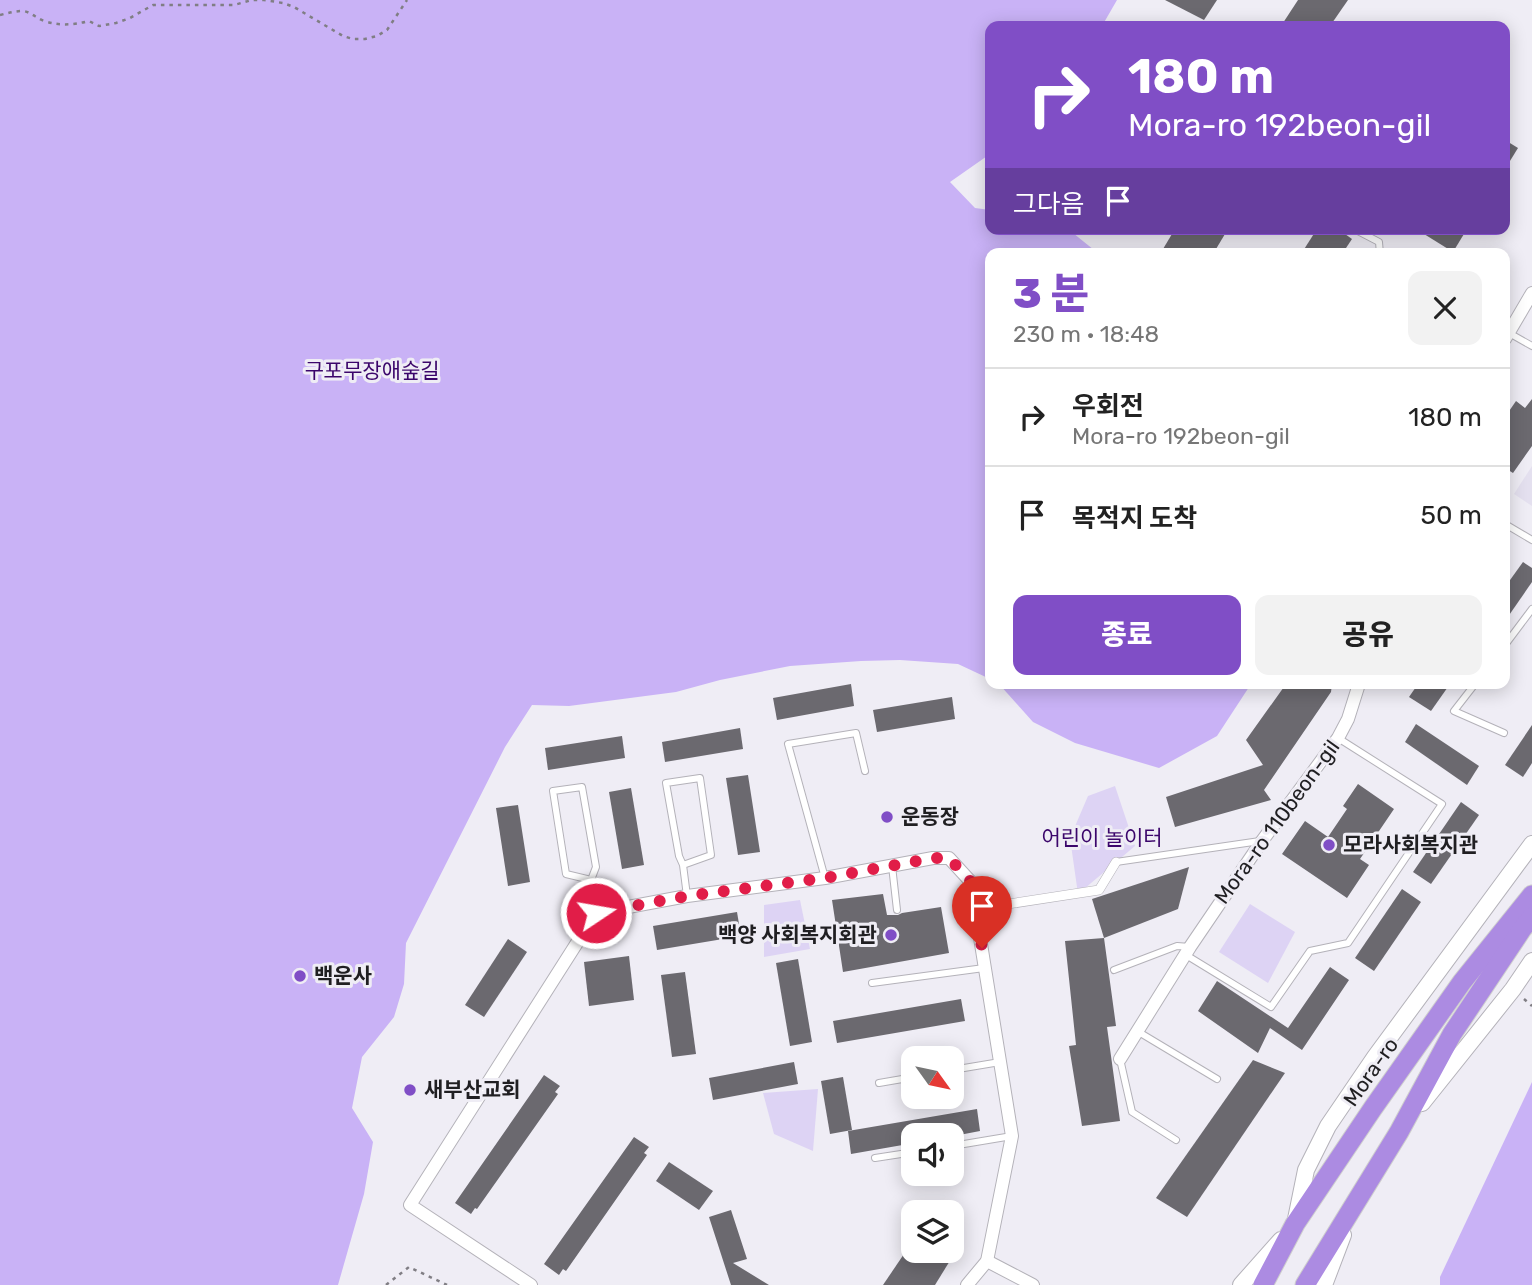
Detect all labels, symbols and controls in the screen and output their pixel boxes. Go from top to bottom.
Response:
text: 180 m [1128,47,1274,105]
icon: right [1013,49,1104,140]
text: Mora-ro 192beon-gil [1128,106,1431,144]
icon: arrive [1099,182,1137,220]
text: 그다음 [1013,189,1085,220]
text: 3 분 [1013,269,1089,319]
button: close [1408,271,1482,345]
text: 230 m · 18:48 [1013,320,1159,348]
park label: 구포무장애숲길 [304,358,440,383]
text: 우회전 [1072,391,1144,422]
icon: right [1013,398,1051,436]
text: 180 m [1408,402,1482,433]
text: Mora-ro 192beon-gil [1072,422,1290,450]
icon: arrive [1013,496,1051,534]
text: 50 m [1421,500,1482,531]
text: 목적지 도착 [1072,503,1197,534]
button: 종료 [1013,595,1241,675]
button: 공유 [1255,595,1482,675]
street label: Mora-ro 110beon-gil [1209,735,1344,909]
place label: 운동장 [901,804,959,829]
marker: 운동장 [879,809,895,825]
park label: 어린이 놀이터 [1041,825,1163,850]
place label: 모라사회복지관 [1343,832,1478,857]
marker: 모라사회복지관 [1321,837,1337,853]
position arrow [559,876,633,950]
pin [952,876,1012,948]
icon: arrive [963,887,1001,925]
place label: 백양 사회복지회관 [718,922,877,947]
marker: 백양 사회복지회관 [883,927,899,943]
place label: 백운사 [314,963,372,988]
marker: 백운사 [292,968,308,984]
street label: Mora-ro [1338,1033,1403,1111]
north arrow [901,1046,964,1110]
map controls [901,1046,964,1263]
place label: 새부산교회 [424,1077,521,1102]
marker: 새부산교회 [402,1082,418,1098]
button: sound [901,1123,964,1186]
button: layers [901,1200,964,1263]

